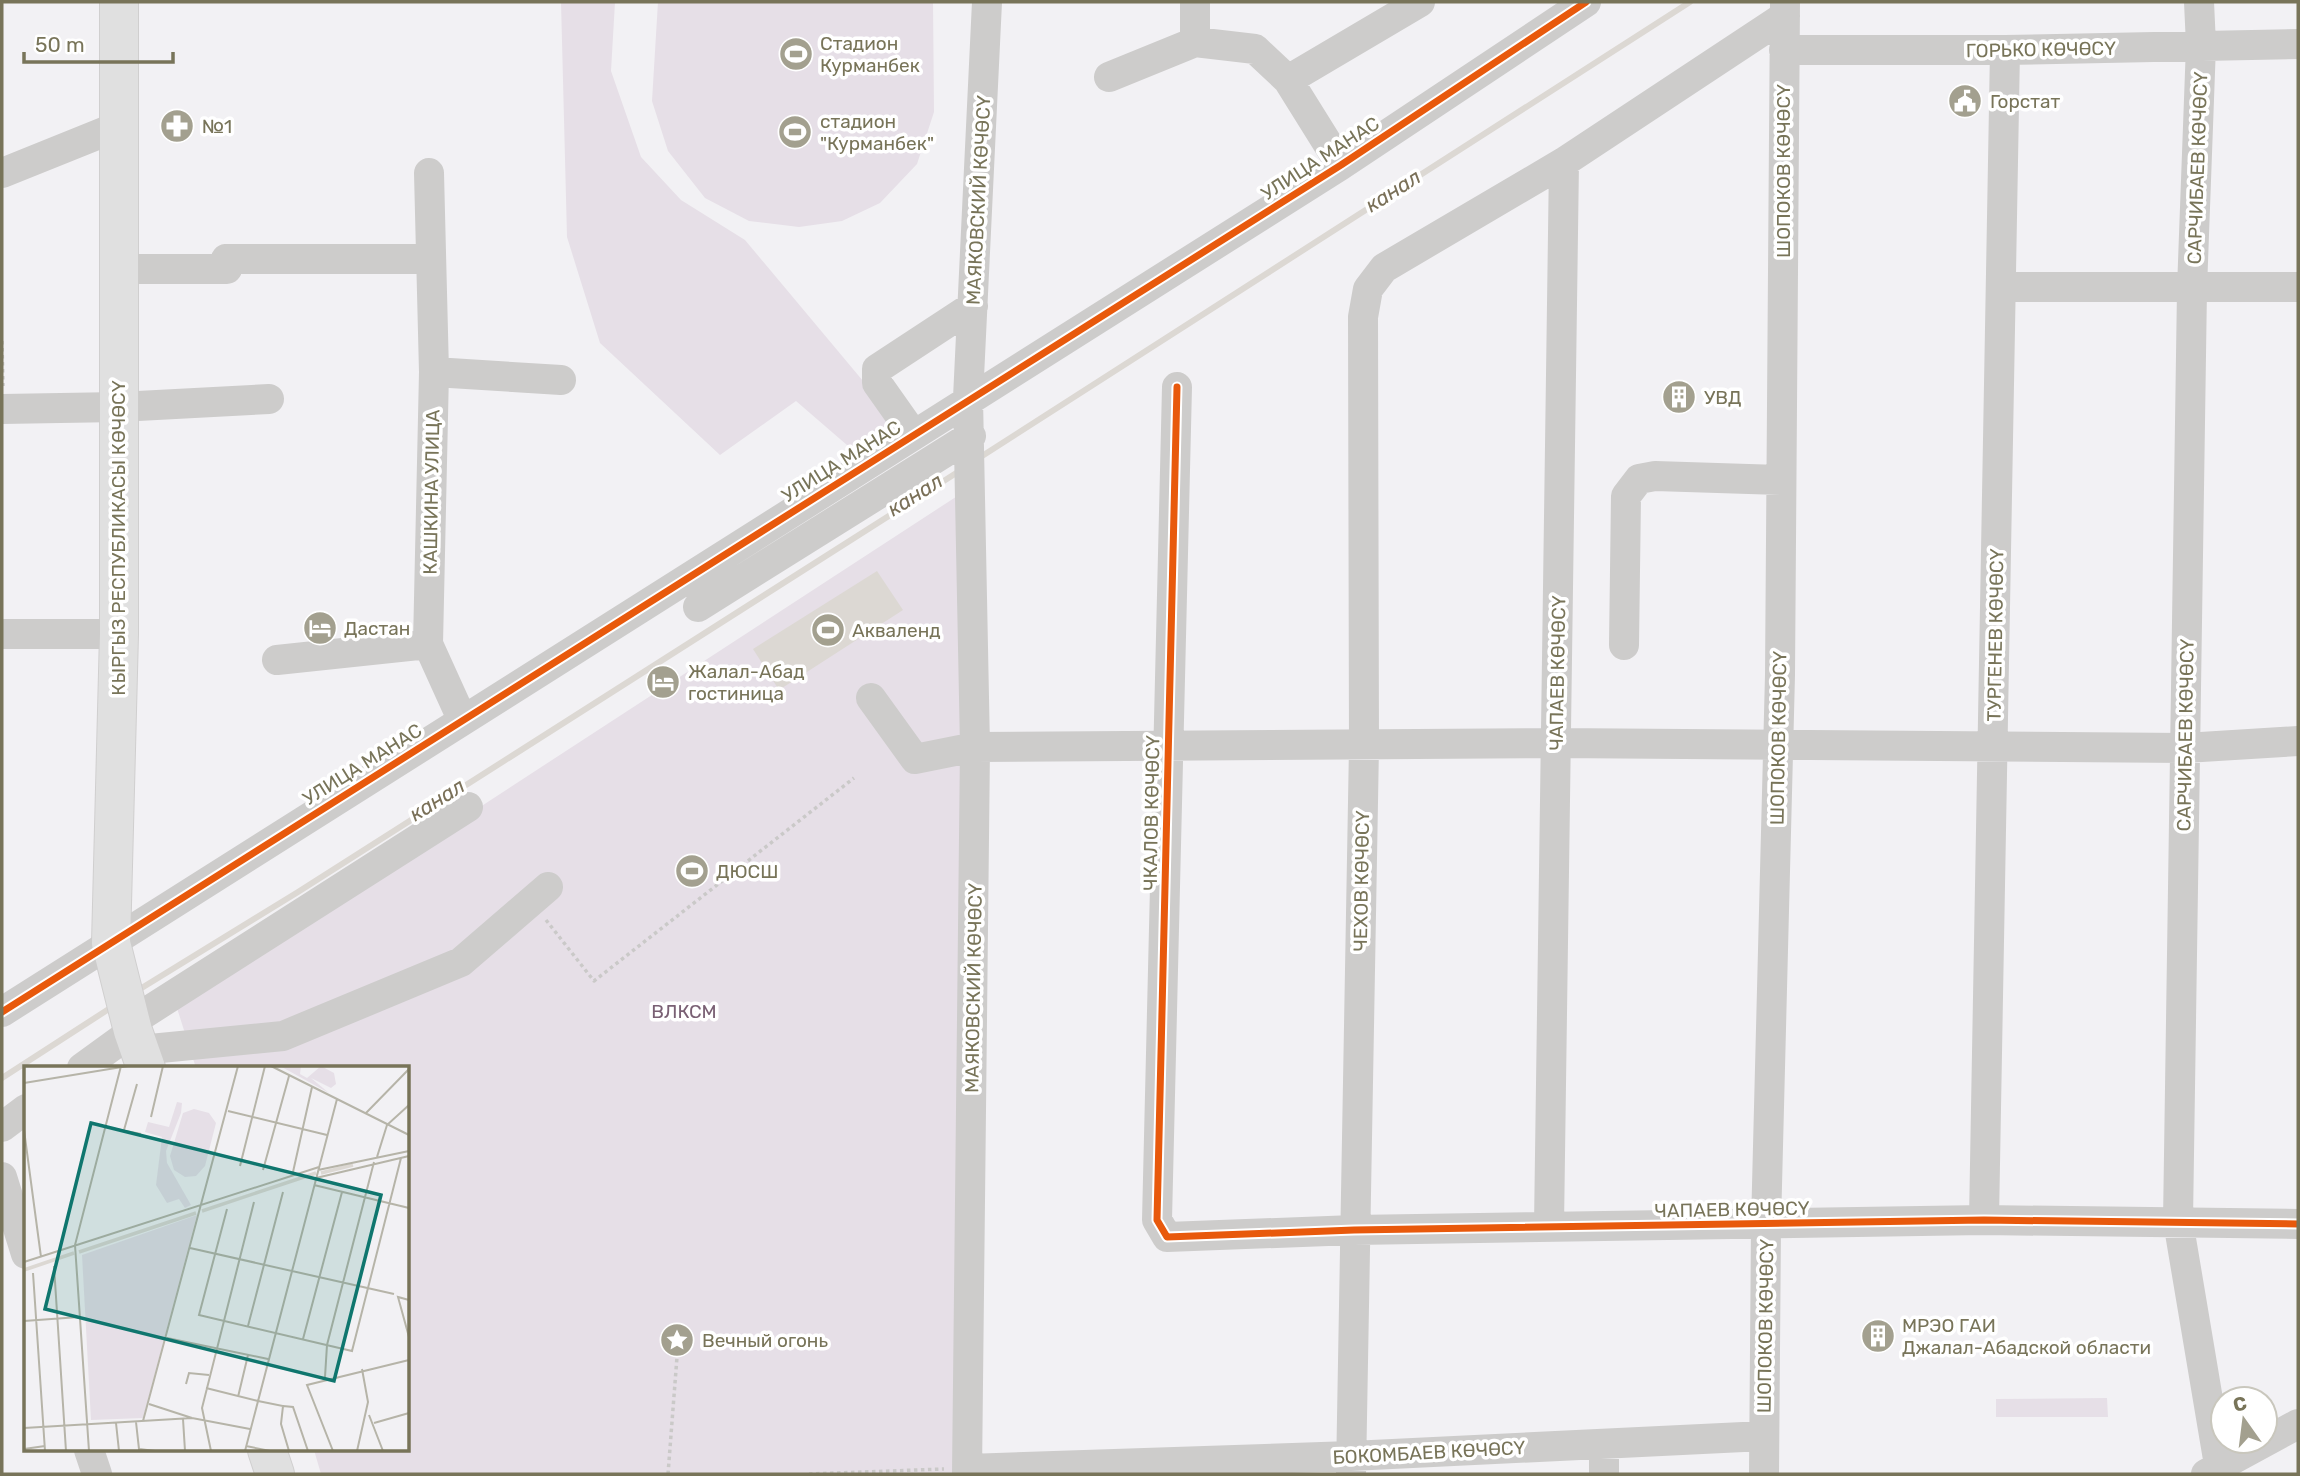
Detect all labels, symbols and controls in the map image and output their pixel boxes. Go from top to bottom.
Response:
scale bar [24,21,173,65]
text: 50 m [35,32,85,57]
place label: Стадион Курманбек [820,32,920,77]
sports icon: Стадион Курманбек [777,35,815,73]
street label: ГОРЬКО КӨЧӨСҮ [1966,37,2116,62]
street label: САРЧИБАЕВ КӨЧӨСҮ [2183,71,2212,265]
public building icon: Горстат [1946,82,1984,120]
street label: ШОПОКОВ КӨЧӨСҮ [1772,84,1795,258]
place label: Горстат [1990,90,2061,113]
street label: МАЯКОВСКИЙ КӨЧӨСҮ [962,95,995,305]
pharmacy icon: №1 [158,107,196,145]
place label: стадион "Курманбек" [820,110,934,155]
street label: УЛИЦА МАНАС [1257,112,1384,205]
sports icon: стадион "Курманбек" [776,113,814,151]
place label: №1 [202,115,232,138]
water label: канал [1360,164,1425,217]
building icon: УВД [1660,378,1698,416]
street label: КЫРГЫЗ РЕСПУБЛИКАСЫ КӨЧӨСҮ [107,380,130,696]
place label: УВД [1704,386,1741,409]
street label: КАШКИНА УЛИЦА [419,409,444,575]
street label: УЛИЦА МАНАС [777,416,905,507]
water label: канал [882,468,947,521]
street label: ТУРГЕНЕВ КӨЧӨСҮ [1982,548,2009,722]
street label: ЧАПАЕВ КӨЧӨСҮ [1545,595,1570,751]
hotel icon: Дастан [301,609,339,647]
sports icon: Акваленд [809,611,847,649]
place label: Дастан [344,617,410,640]
place label: Акваленд [852,619,941,642]
street label: САРЧИБАЕВ КӨЧӨСҮ [2172,638,2199,832]
street label: ШОПОКОВ КӨЧӨСҮ [1765,651,1792,825]
place label: Жалал-Абад гостиница [688,660,805,705]
hotel icon: Жалал-Абад гостиница [644,663,682,701]
street label: УЛИЦА МАНАС [298,719,426,810]
street label: ЧКАЛОВ КӨЧӨСҮ [1139,735,1164,891]
water label: канал [404,773,469,826]
street label: ЧЕХОВ КӨЧӨСҮ [1349,810,1374,952]
sports icon: ДЮСШ [673,852,711,890]
place label: ДЮСШ [716,860,778,883]
street label: МАЯКОВСКИЙ КӨЧӨСҮ [960,883,987,1093]
park label: ВЛКСМ [651,1000,717,1023]
inset map [24,1066,410,1452]
street label: ЧАПАЕВ КӨЧӨСҮ [1654,1197,1810,1222]
street label: ШОПОКОВ КӨЧӨСҮ [1752,1239,1779,1413]
place label: МРЭО ГАИ Джалал-Абадской области [1902,1314,2151,1359]
building icon: МРЭО ГАИ Джалал-Абадской области [1859,1317,1897,1355]
place icon: Вечный огонь [658,1321,696,1359]
place label: Вечный огонь [702,1329,828,1352]
north arrow [2209,1385,2279,1455]
text: С [2231,1391,2249,1417]
street label: БОКОМБАЕВ КӨЧӨСҮ [1332,1436,1526,1469]

